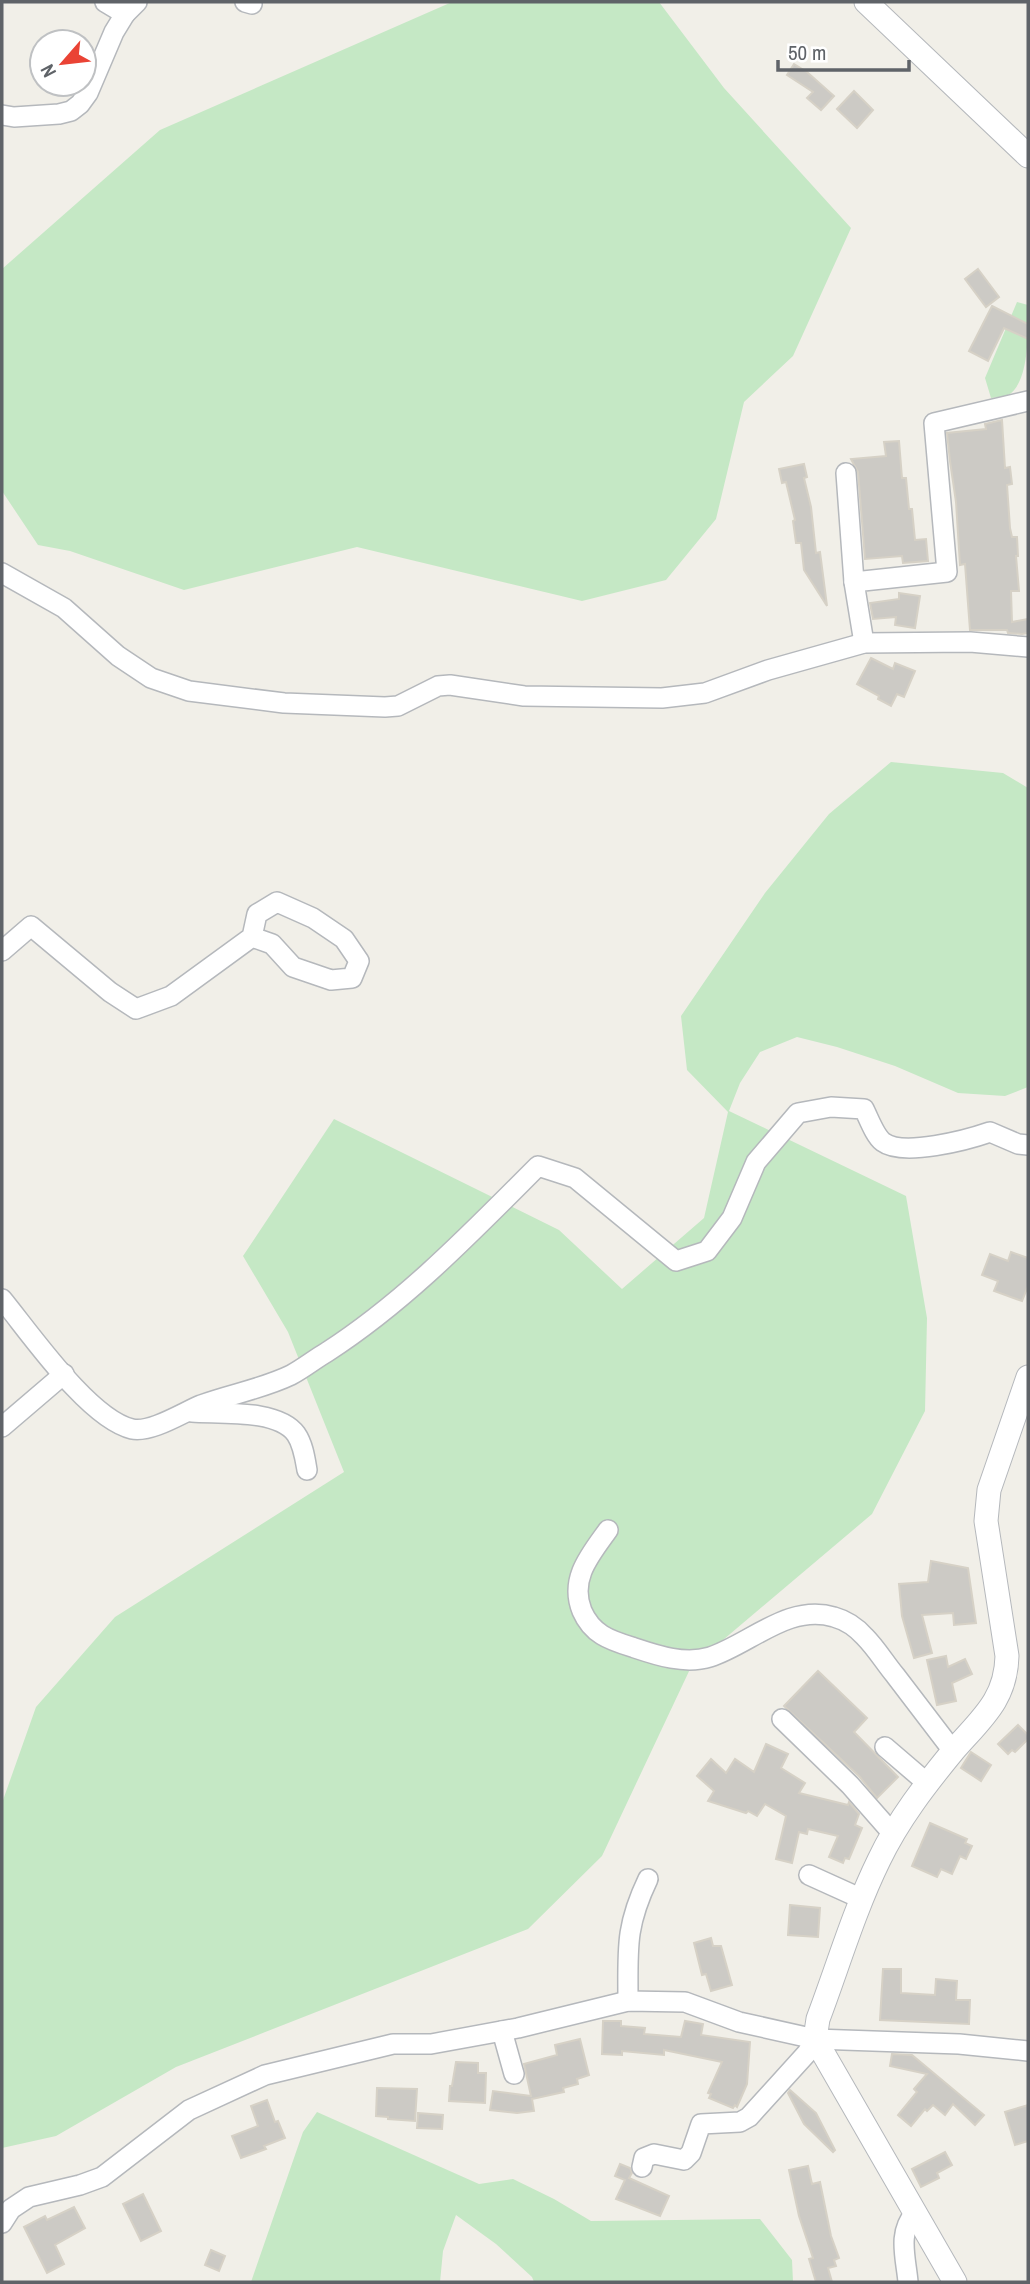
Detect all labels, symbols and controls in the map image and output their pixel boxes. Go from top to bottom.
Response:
north arrow [28,28,98,98]
scale bar [778,28,909,72]
text: 50 m [788,38,826,67]
text: N [34,60,62,82]

